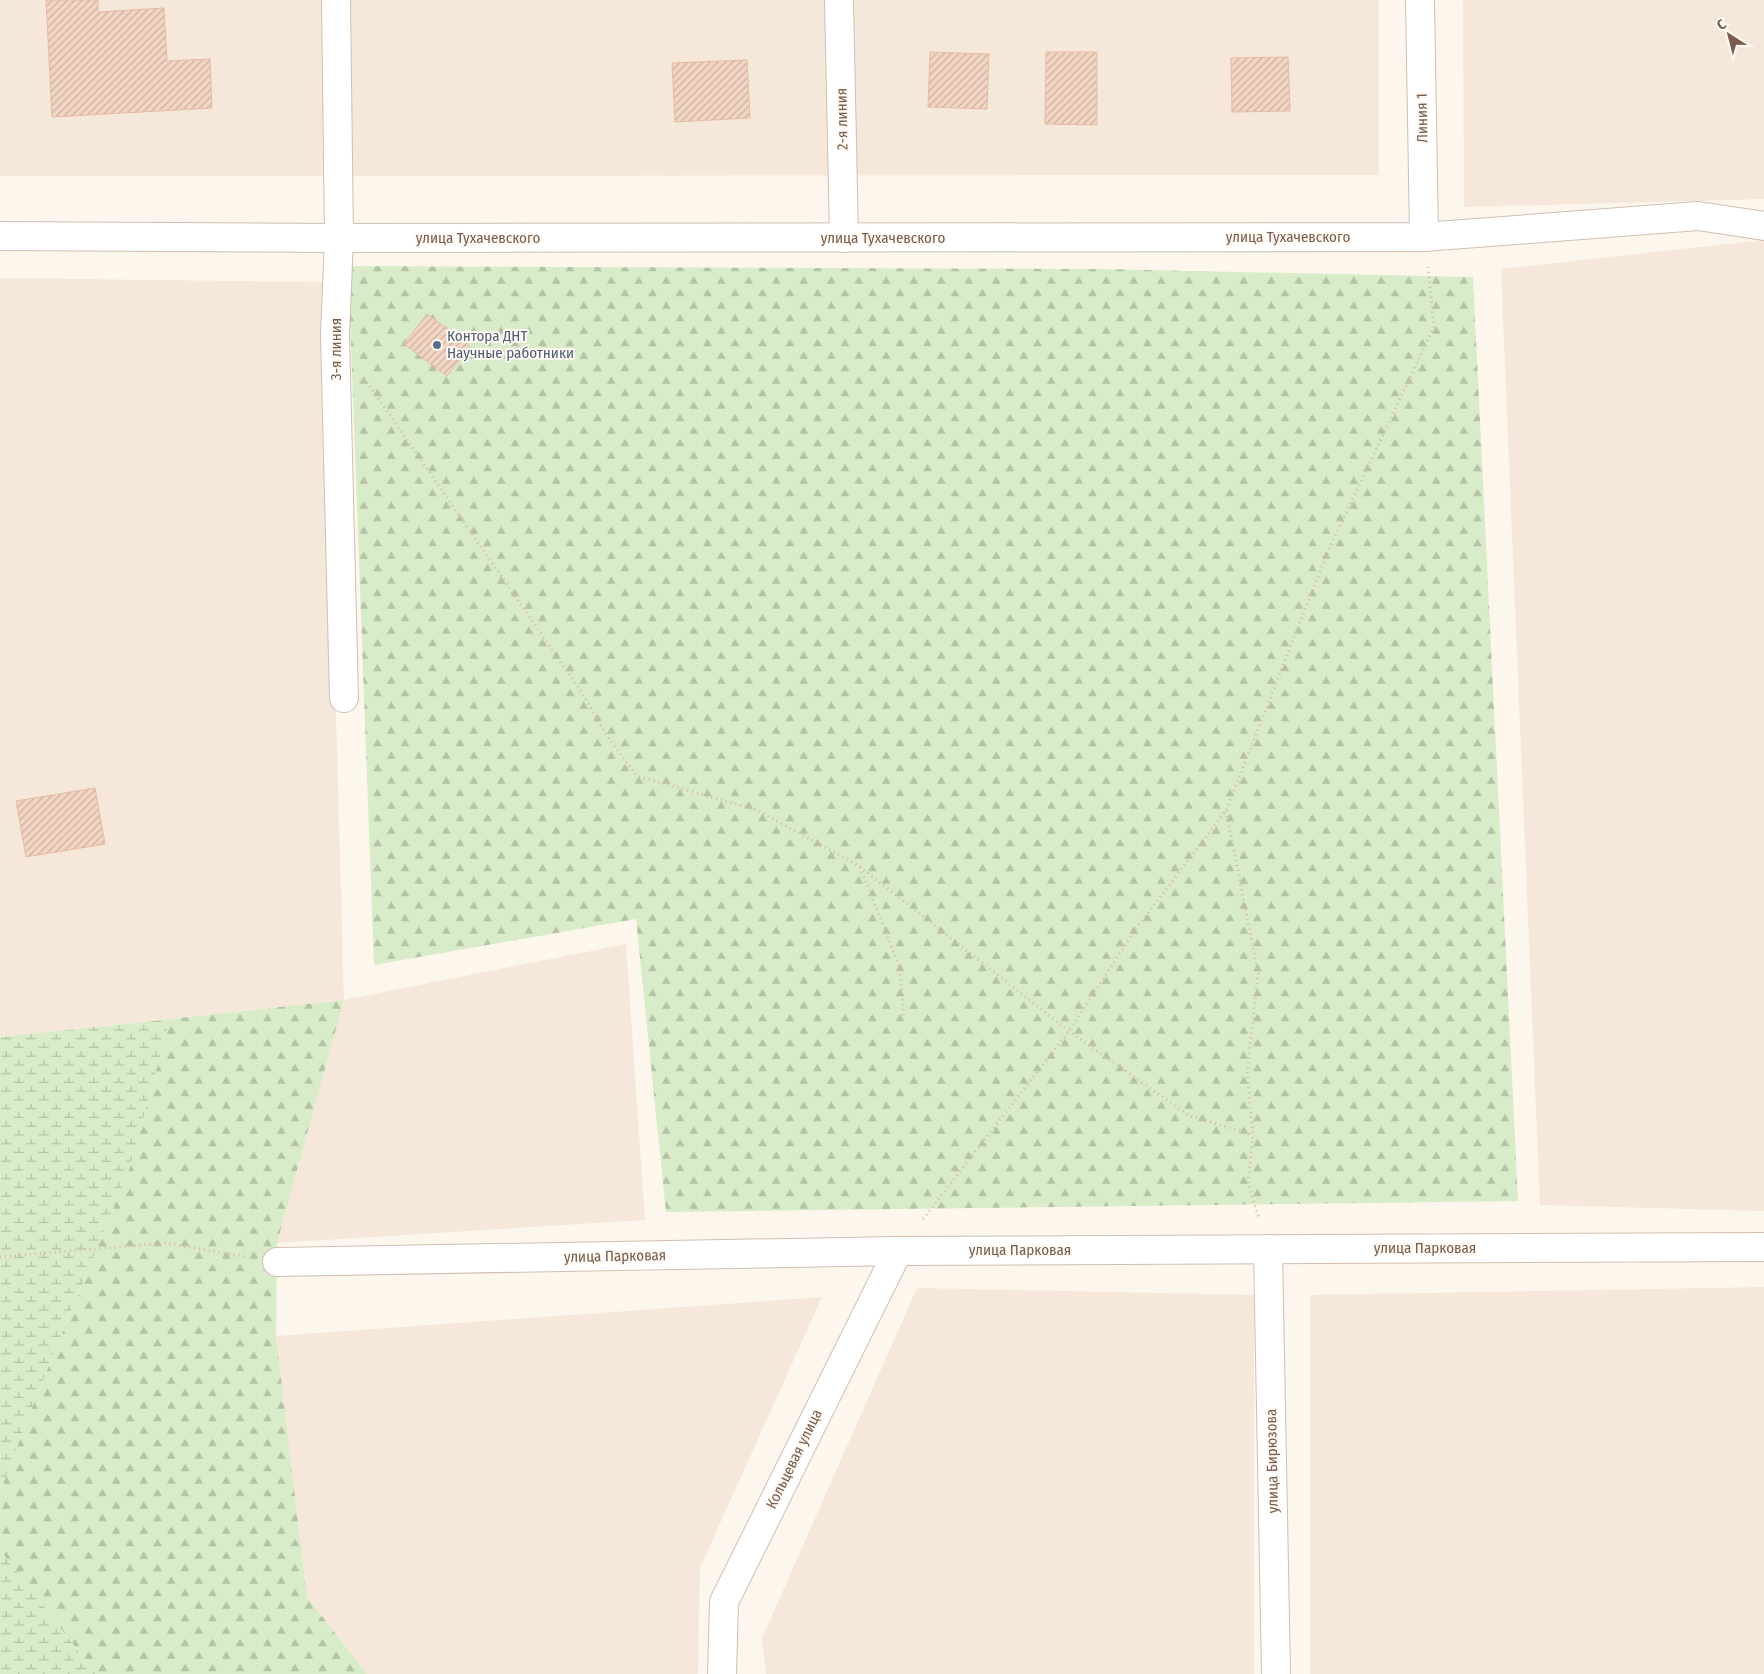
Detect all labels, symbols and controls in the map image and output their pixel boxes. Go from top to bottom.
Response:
north arrow [1704,10,1754,60]
text: С [1714,15,1730,34]
street label: 2-я линия [832,88,852,150]
street label: Линия 1 [1413,93,1431,143]
street label: улица Тухачевского [1226,228,1350,246]
street label: улица Тухачевского [416,229,540,247]
street label: улица Тухачевского [821,229,945,247]
street label: 3-я линия [327,318,345,380]
place label: Контора ДНТ Научные работники [447,327,574,362]
marker: Контора ДНТ Научные работники [431,339,443,351]
street label: улица Парковая [1374,1239,1476,1257]
street label: улица Парковая [969,1241,1071,1259]
street label: улица Парковая [564,1246,666,1266]
street label: Кольцевая улица [762,1406,826,1512]
street label: улица Бирюзова [1262,1409,1282,1513]

